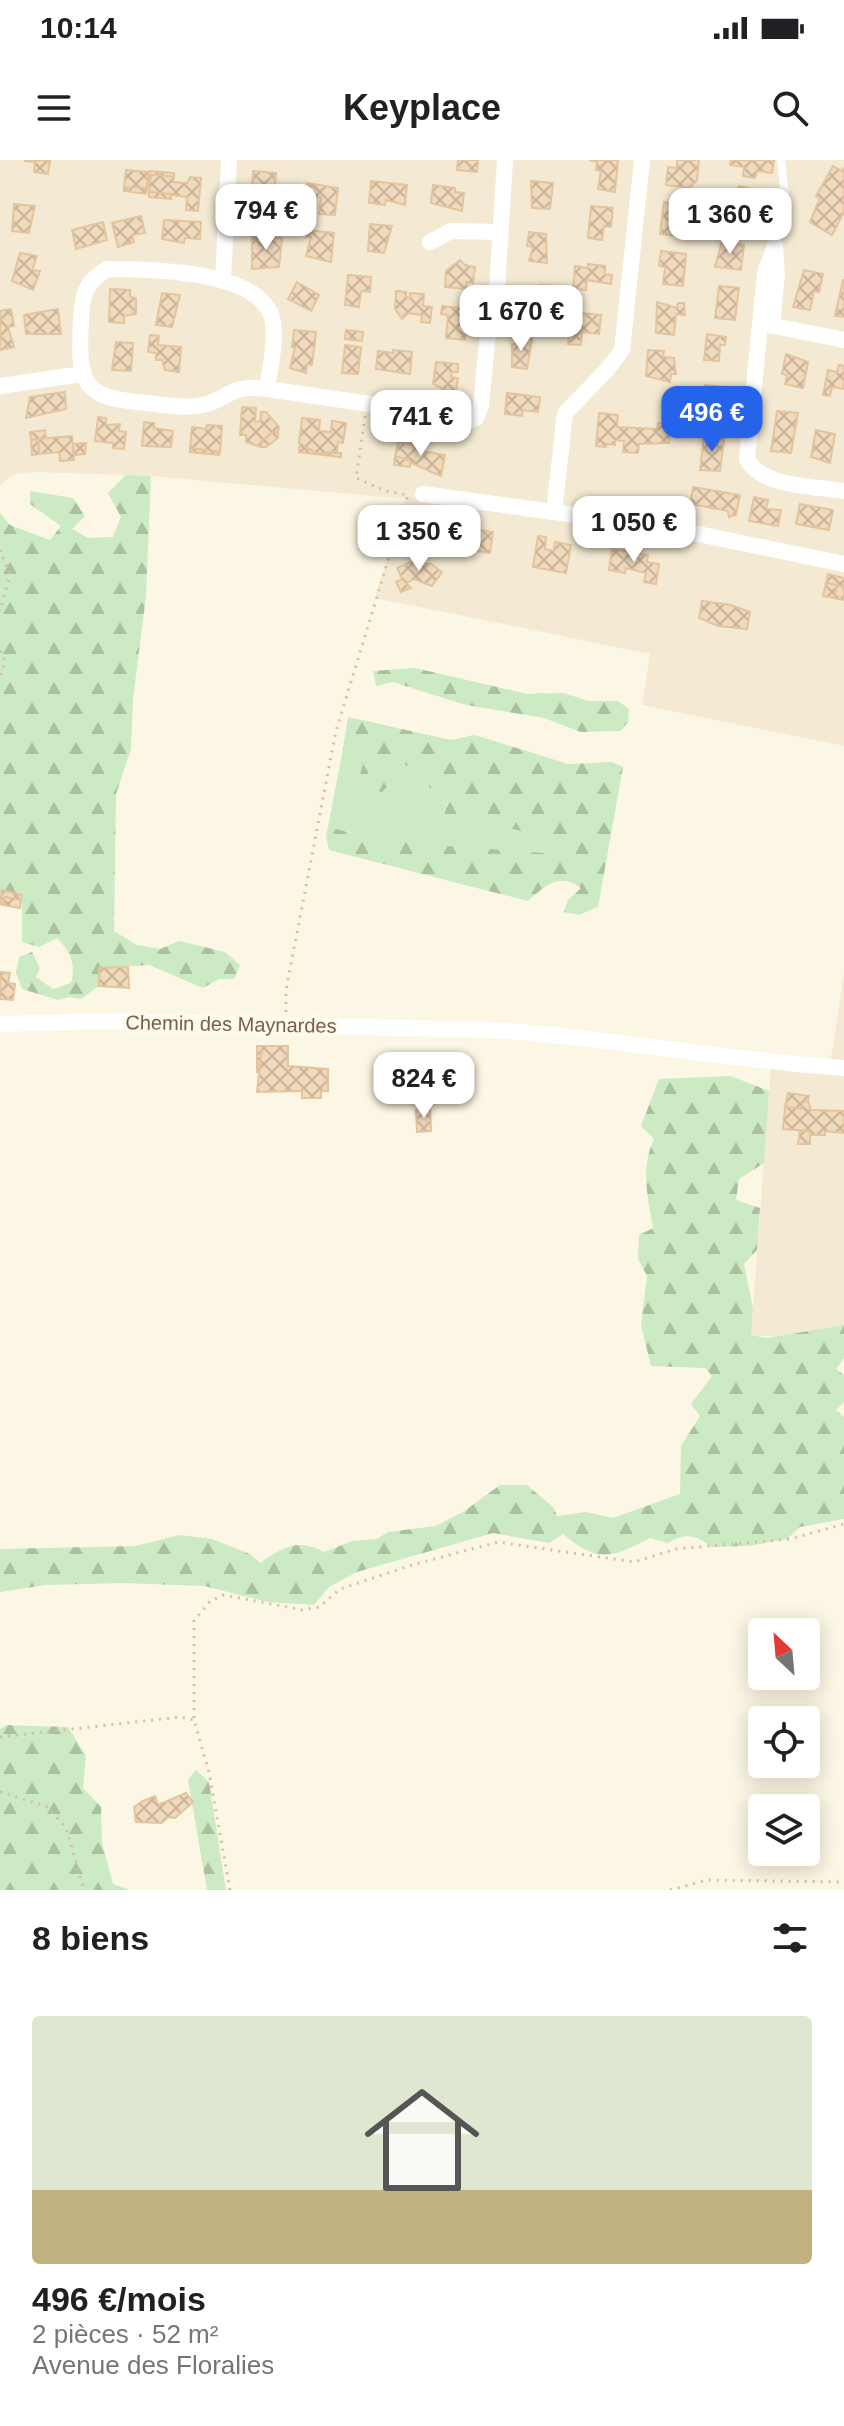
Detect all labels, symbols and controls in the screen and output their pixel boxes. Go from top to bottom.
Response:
text: 10:14 [40,11,117,44]
icon: menu [32,86,76,130]
icon: search [768,86,812,130]
text: Keyplace [343,87,501,128]
pin: 794 € [210,184,322,252]
pin: 1 360 € [656,188,804,256]
text: 794 € [233,195,299,225]
text: 1 360 € [687,199,773,229]
pin: 1 670 € [447,285,595,353]
text: 1 670 € [478,296,564,326]
pin: 496 € [656,386,768,454]
pin: 741 € [365,390,477,458]
text: 496 € [679,397,745,427]
text: 741 € [388,401,454,431]
pin: 1 050 € [560,496,708,564]
pin: 1 350 € [345,505,493,573]
text: 1 050 € [591,507,677,537]
text: 1 350 € [376,516,462,546]
street label: Chemin des Maynardes [125,1011,337,1037]
pin: 824 € [368,1052,480,1120]
text: 824 € [391,1063,457,1093]
north arrow [748,1618,820,1690]
map controls [748,1618,820,1866]
button: locate [748,1706,820,1778]
button: layers [748,1794,820,1866]
icon: filters [768,1916,812,1960]
text: 8 biens [32,1919,149,1957]
icon: home [350,2068,494,2212]
text: 496 €/mois [32,2280,206,2318]
text: 2 pièces · 52 m² [32,2319,218,2349]
text: Avenue des Floralies [32,2350,274,2380]

